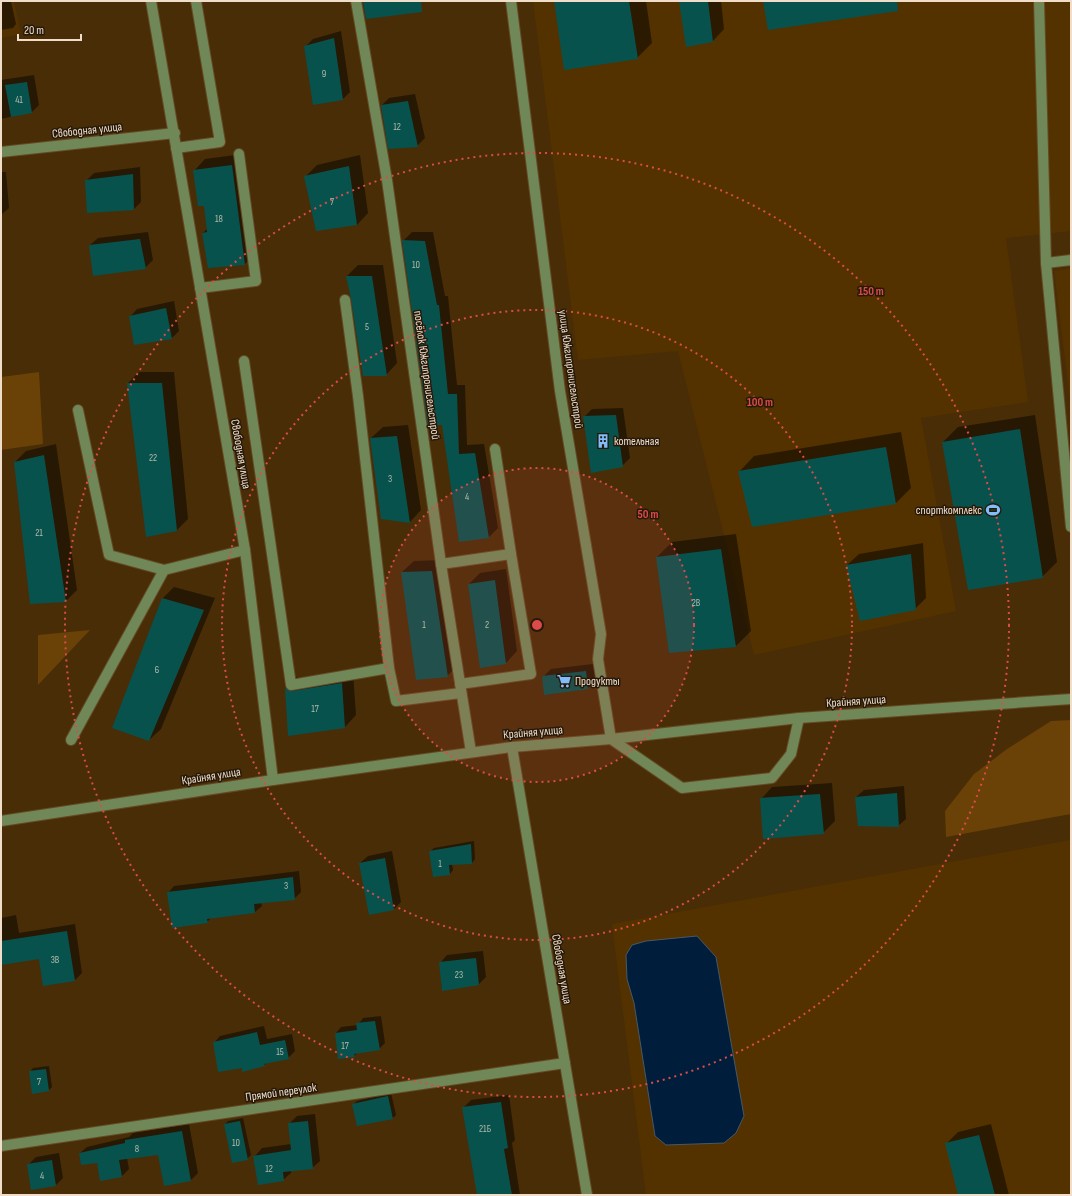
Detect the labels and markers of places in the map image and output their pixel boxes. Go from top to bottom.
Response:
building icon: котельная [595,433,611,449]
place label: котельная [614,434,659,449]
sports icon: спорткомплекс [985,502,1001,518]
place label: спорткомплекс [916,503,982,518]
centre of rings [530,618,544,632]
supermarket icon: Продукты [556,673,572,689]
place label: Продукты [575,674,620,689]

